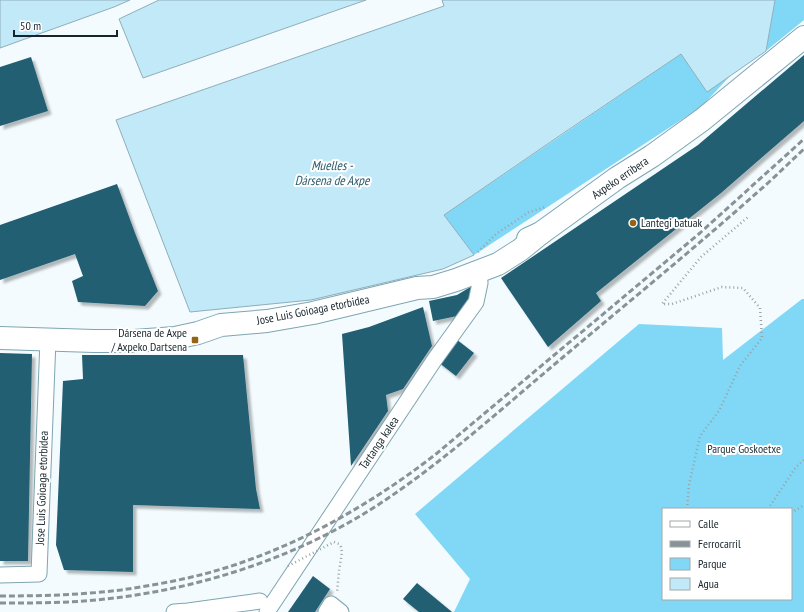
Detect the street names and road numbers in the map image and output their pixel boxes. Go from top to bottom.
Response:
street label: Axpeko erribera [589,153,651,202]
street label: Jose Luis Goioaga etorbidea [254,291,371,328]
street label: Tartanga kalea [355,413,402,472]
street label: Jose Luis Goioaga etorbidea [32,430,51,546]

